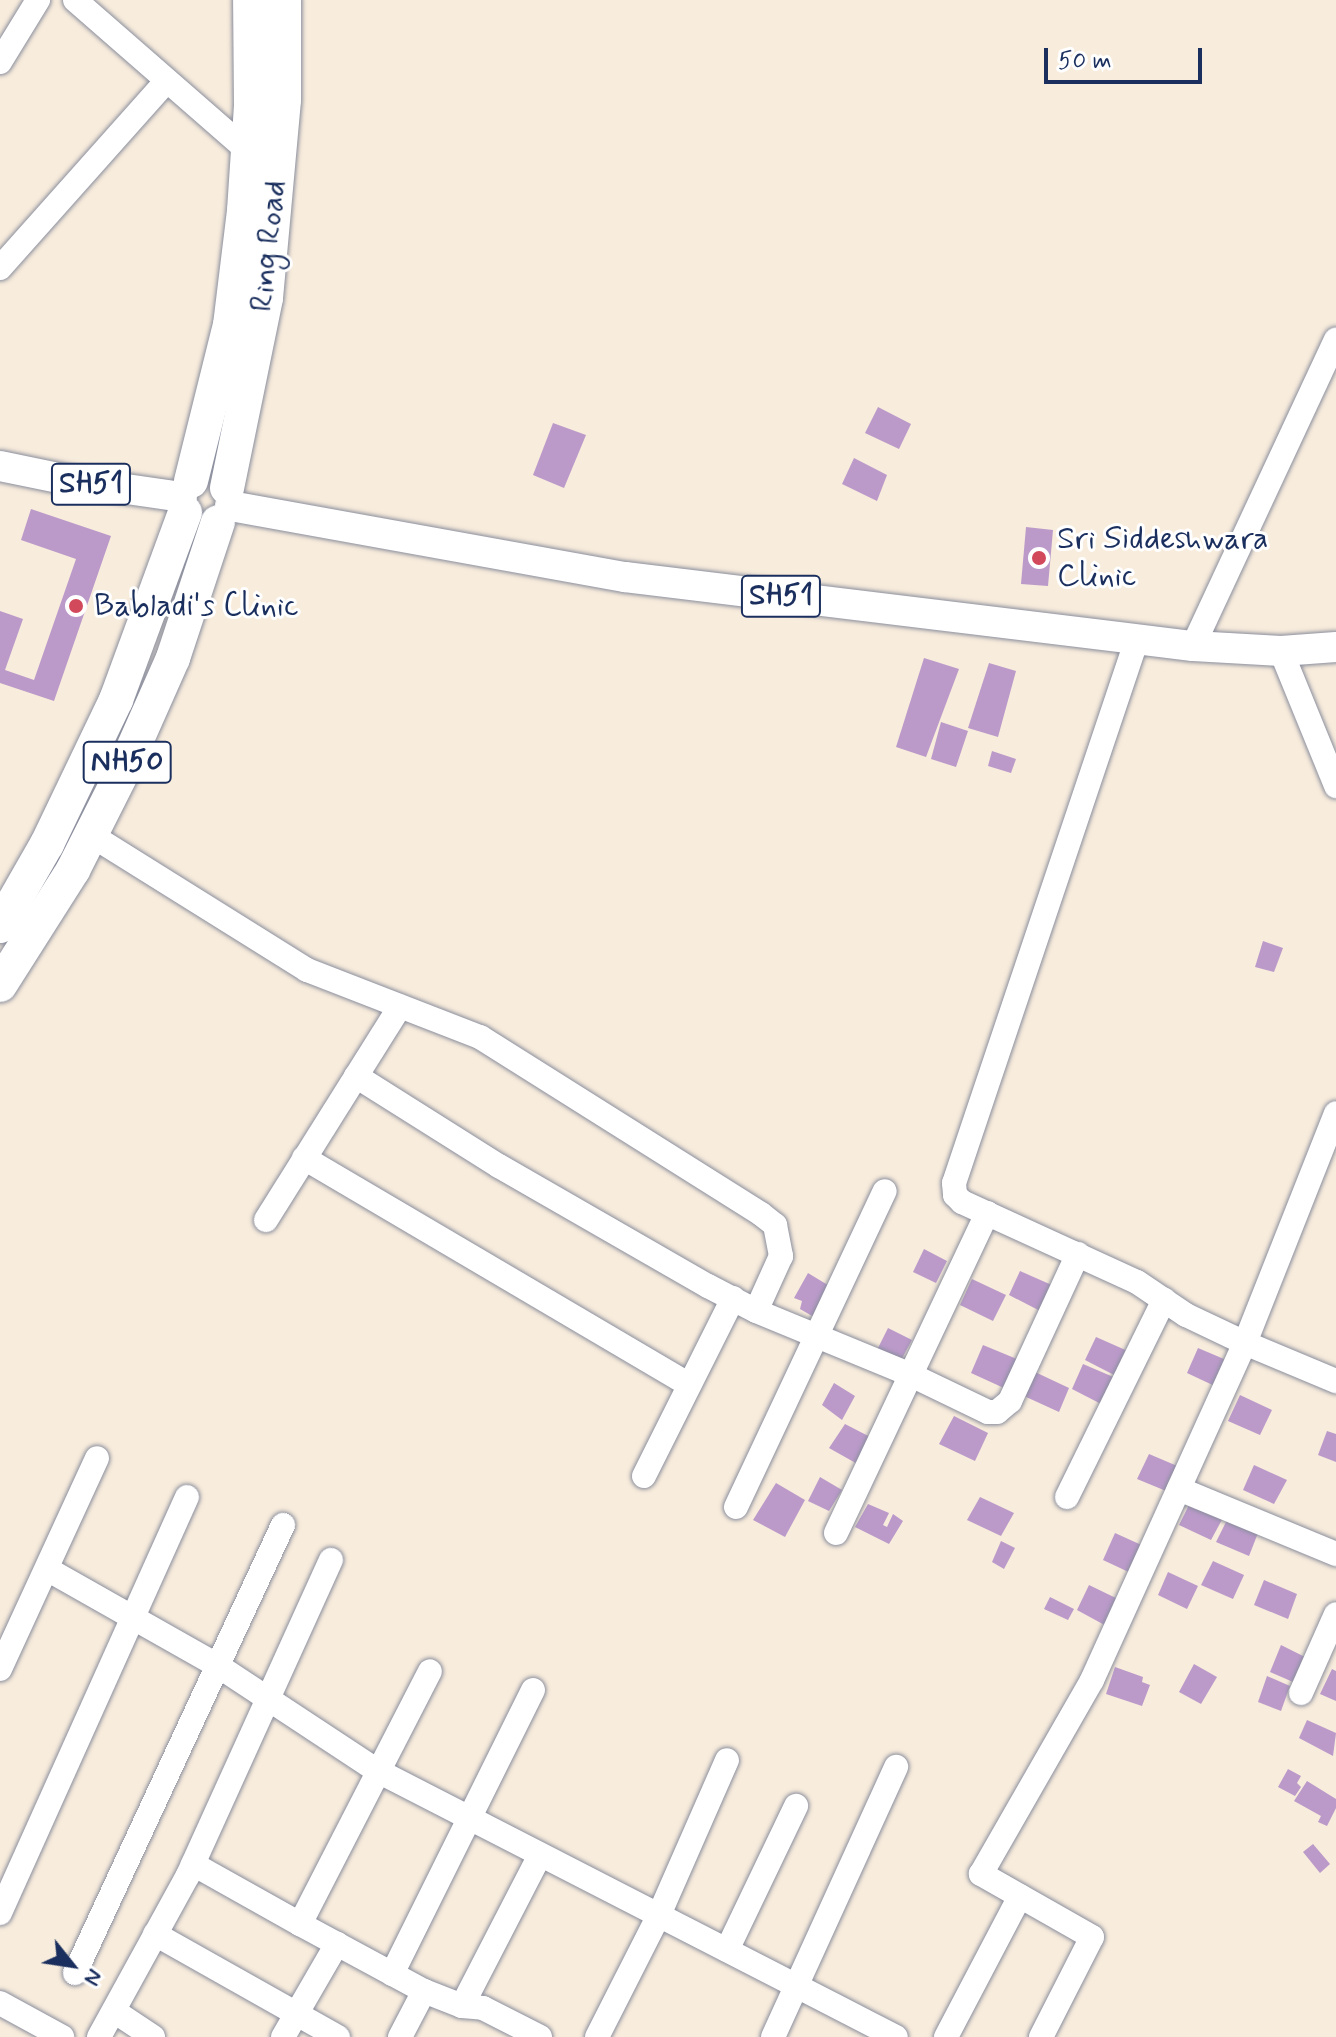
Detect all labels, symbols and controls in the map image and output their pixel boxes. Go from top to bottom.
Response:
scale bar [1048,32,1206,82]
text: 50 m [1058,46,1112,77]
street label: Ring Road [243,178,295,314]
road number: SH51 [49,458,133,510]
place label: Sri Siddeshwara Clinic [1057,521,1269,596]
marker: Sri Siddeshwara Clinic [1028,547,1050,569]
road number: SH51 [739,570,823,622]
place label: Babladi's Clinic [94,587,303,625]
marker: Babladi's Clinic [65,595,87,617]
road number: NH50 [81,736,173,788]
north arrow [32,1925,112,2005]
text: N [77,1964,109,1990]

